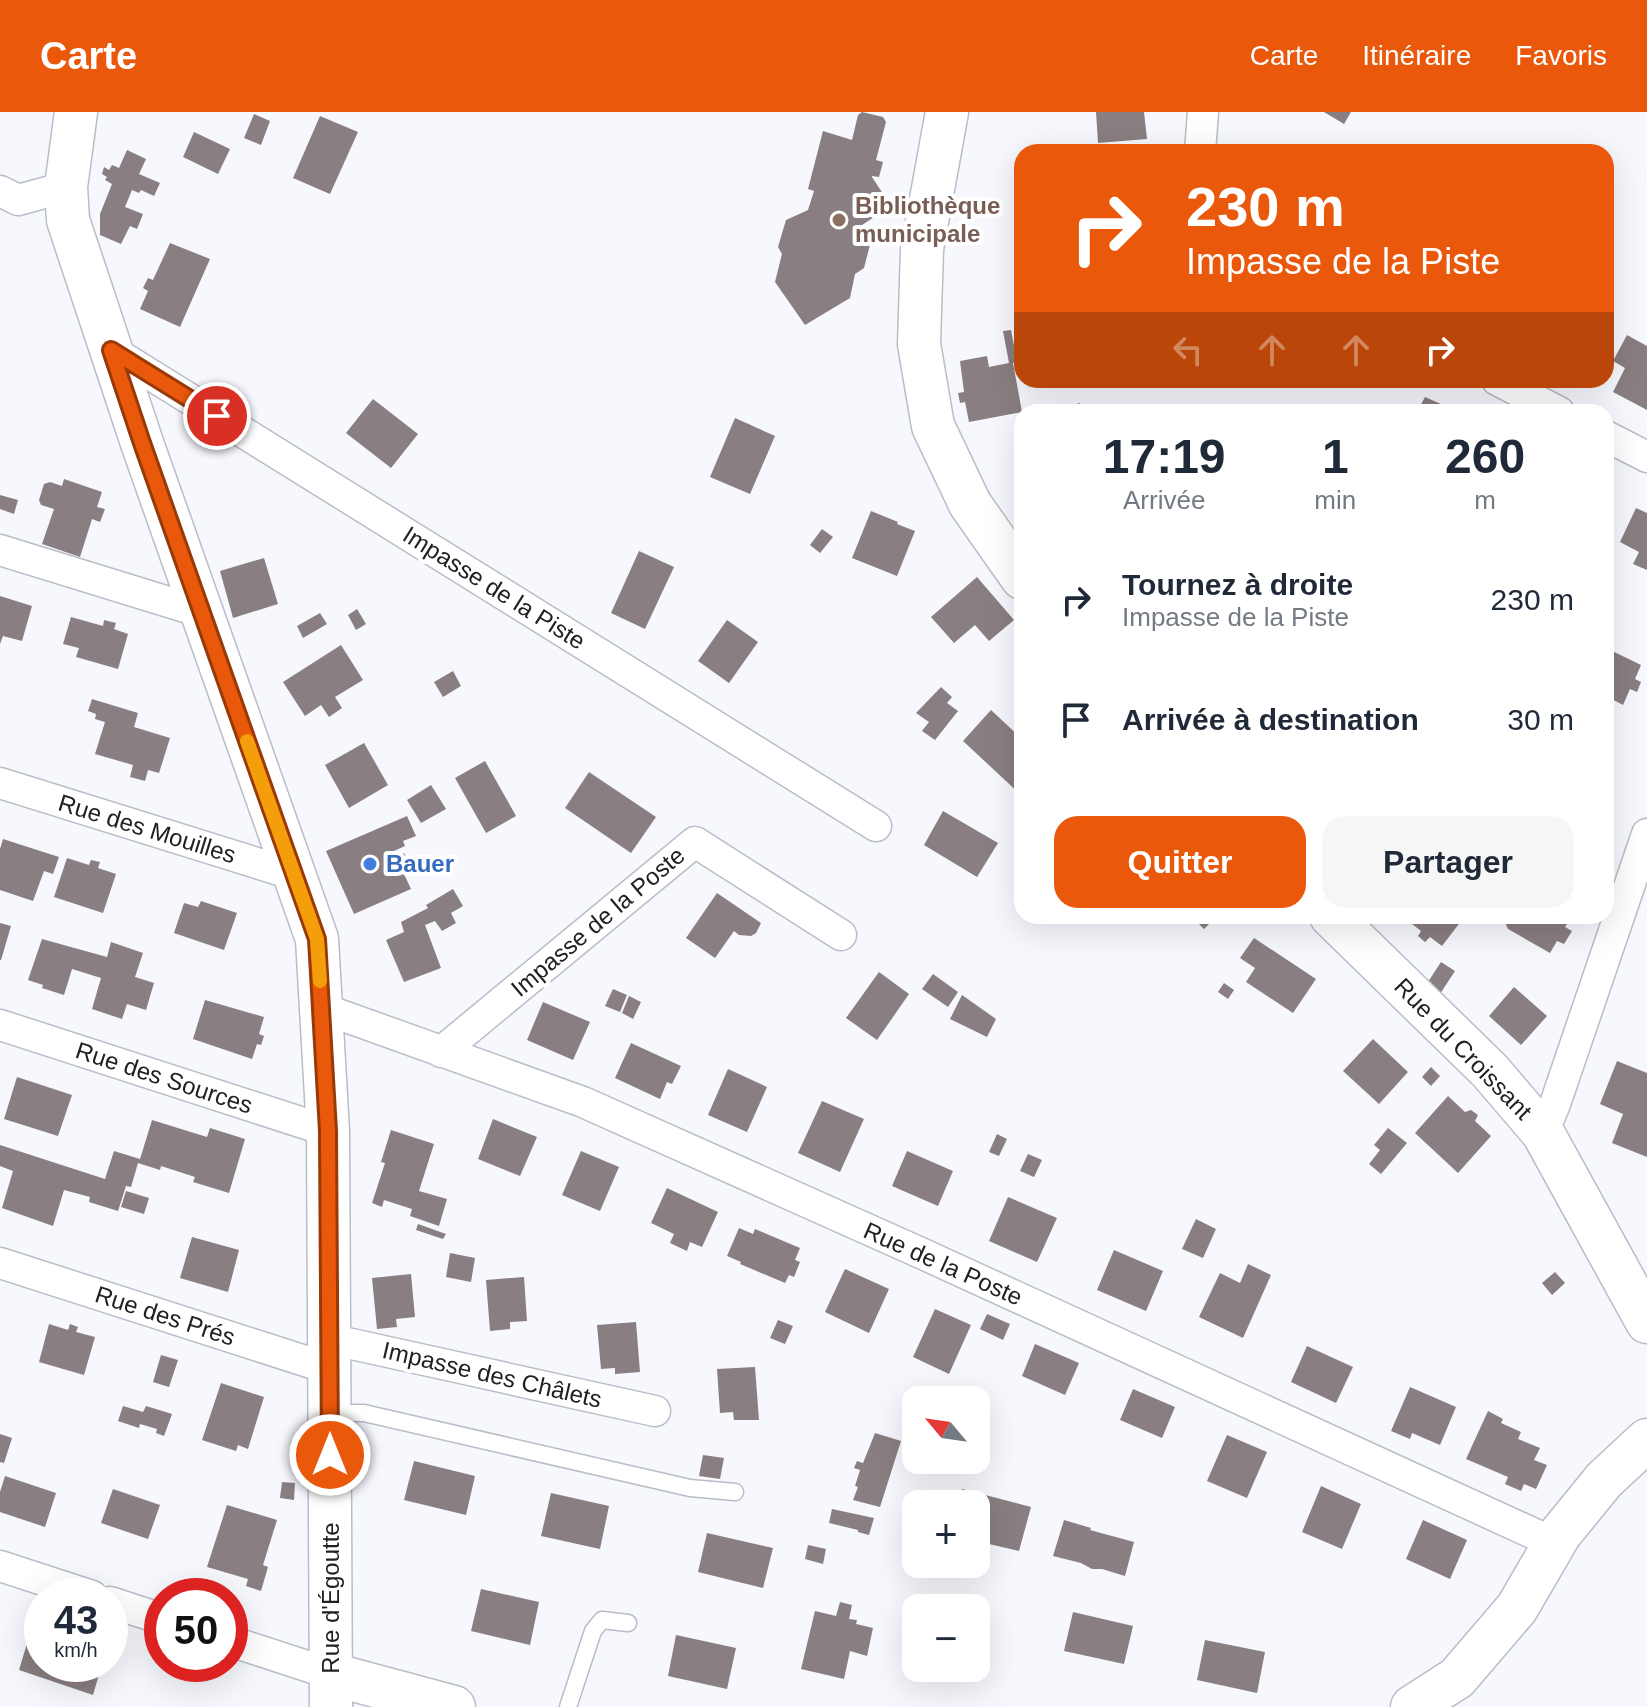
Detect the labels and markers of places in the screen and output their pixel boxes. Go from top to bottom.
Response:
place label: Bibliothèque municipale [855,192,1000,247]
marker: Bibliothèque municipale [830,211,848,229]
pin [183,382,251,450]
place label: Bauer [386,850,454,877]
marker: Bauer [361,855,379,873]

